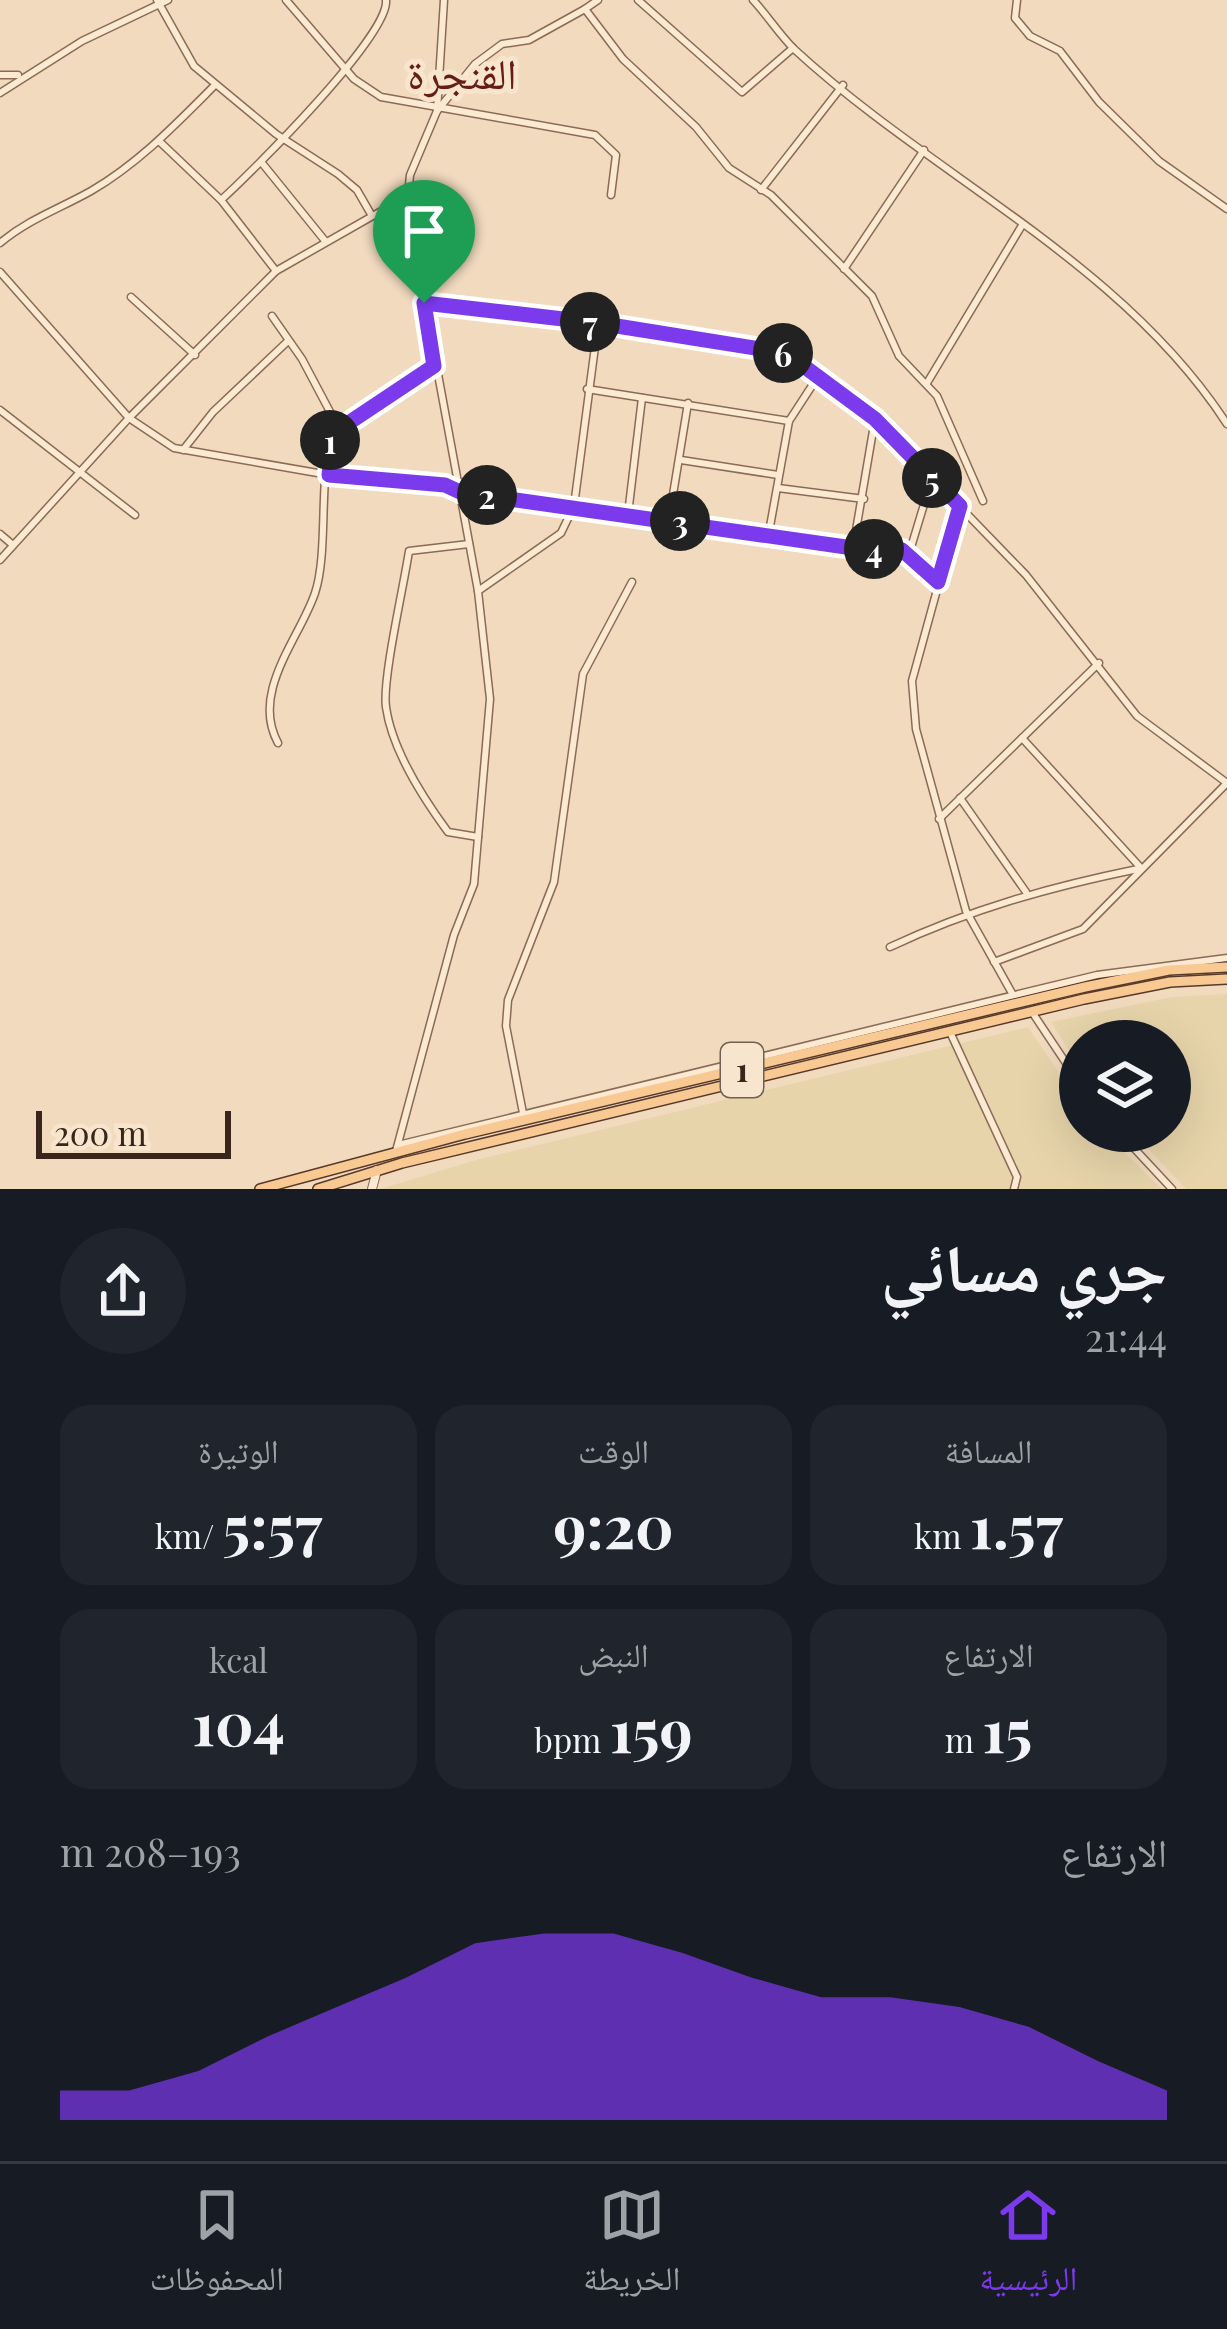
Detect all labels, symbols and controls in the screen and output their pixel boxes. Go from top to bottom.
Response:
district label: القنجرة [407,44,517,100]
pin [373,180,475,303]
icon: arrive [391,198,457,264]
pin: 7 [560,292,620,352]
text: 7 [582,300,598,344]
pin: 6 [753,323,813,383]
text: 6 [774,331,792,375]
pin: 1 [300,410,360,470]
text: 1 [324,418,336,462]
pin: 5 [902,448,962,508]
text: 5 [924,456,940,500]
pin: 2 [457,465,517,525]
text: 2 [478,473,496,517]
pin: 3 [650,491,710,551]
text: 3 [672,499,688,543]
pin: 4 [844,519,904,579]
text: 4 [865,527,883,571]
map controls [1059,1020,1191,1152]
button: layers [1059,1020,1191,1152]
road number: 1 [721,1043,763,1097]
scale bar [36,1105,231,1158]
text: 200 m [54,1110,147,1154]
text: جري مسائي [881,1221,1167,1309]
button: share [60,1228,186,1354]
text: 21:44 [1085,1310,1167,1362]
text: الوتيرة [198,1427,279,1471]
text: الوقت [578,1427,649,1471]
text: المسافة [945,1427,1032,1471]
text: 5:57 [223,1484,322,1564]
text: 9:20 [553,1484,674,1564]
text: 1.57 [970,1484,1063,1564]
text: /km [155,1513,223,1557]
text: km [914,1513,970,1557]
text: النبض [578,1631,649,1675]
text: الارتفاع [943,1631,1034,1675]
text: kcal [209,1637,268,1681]
text: 104 [192,1681,285,1761]
text: 159 [610,1688,693,1768]
text: 15 [982,1688,1032,1768]
text: bpm [534,1717,610,1761]
text: m [945,1717,982,1761]
text: 193–208 m [60,1825,241,1877]
text: الارتفاع [1061,1825,1167,1877]
tab: المحفوظات [150,2182,284,2311]
tab: الخريطة [583,2182,680,2311]
tab: الرئيسية [980,2182,1077,2311]

